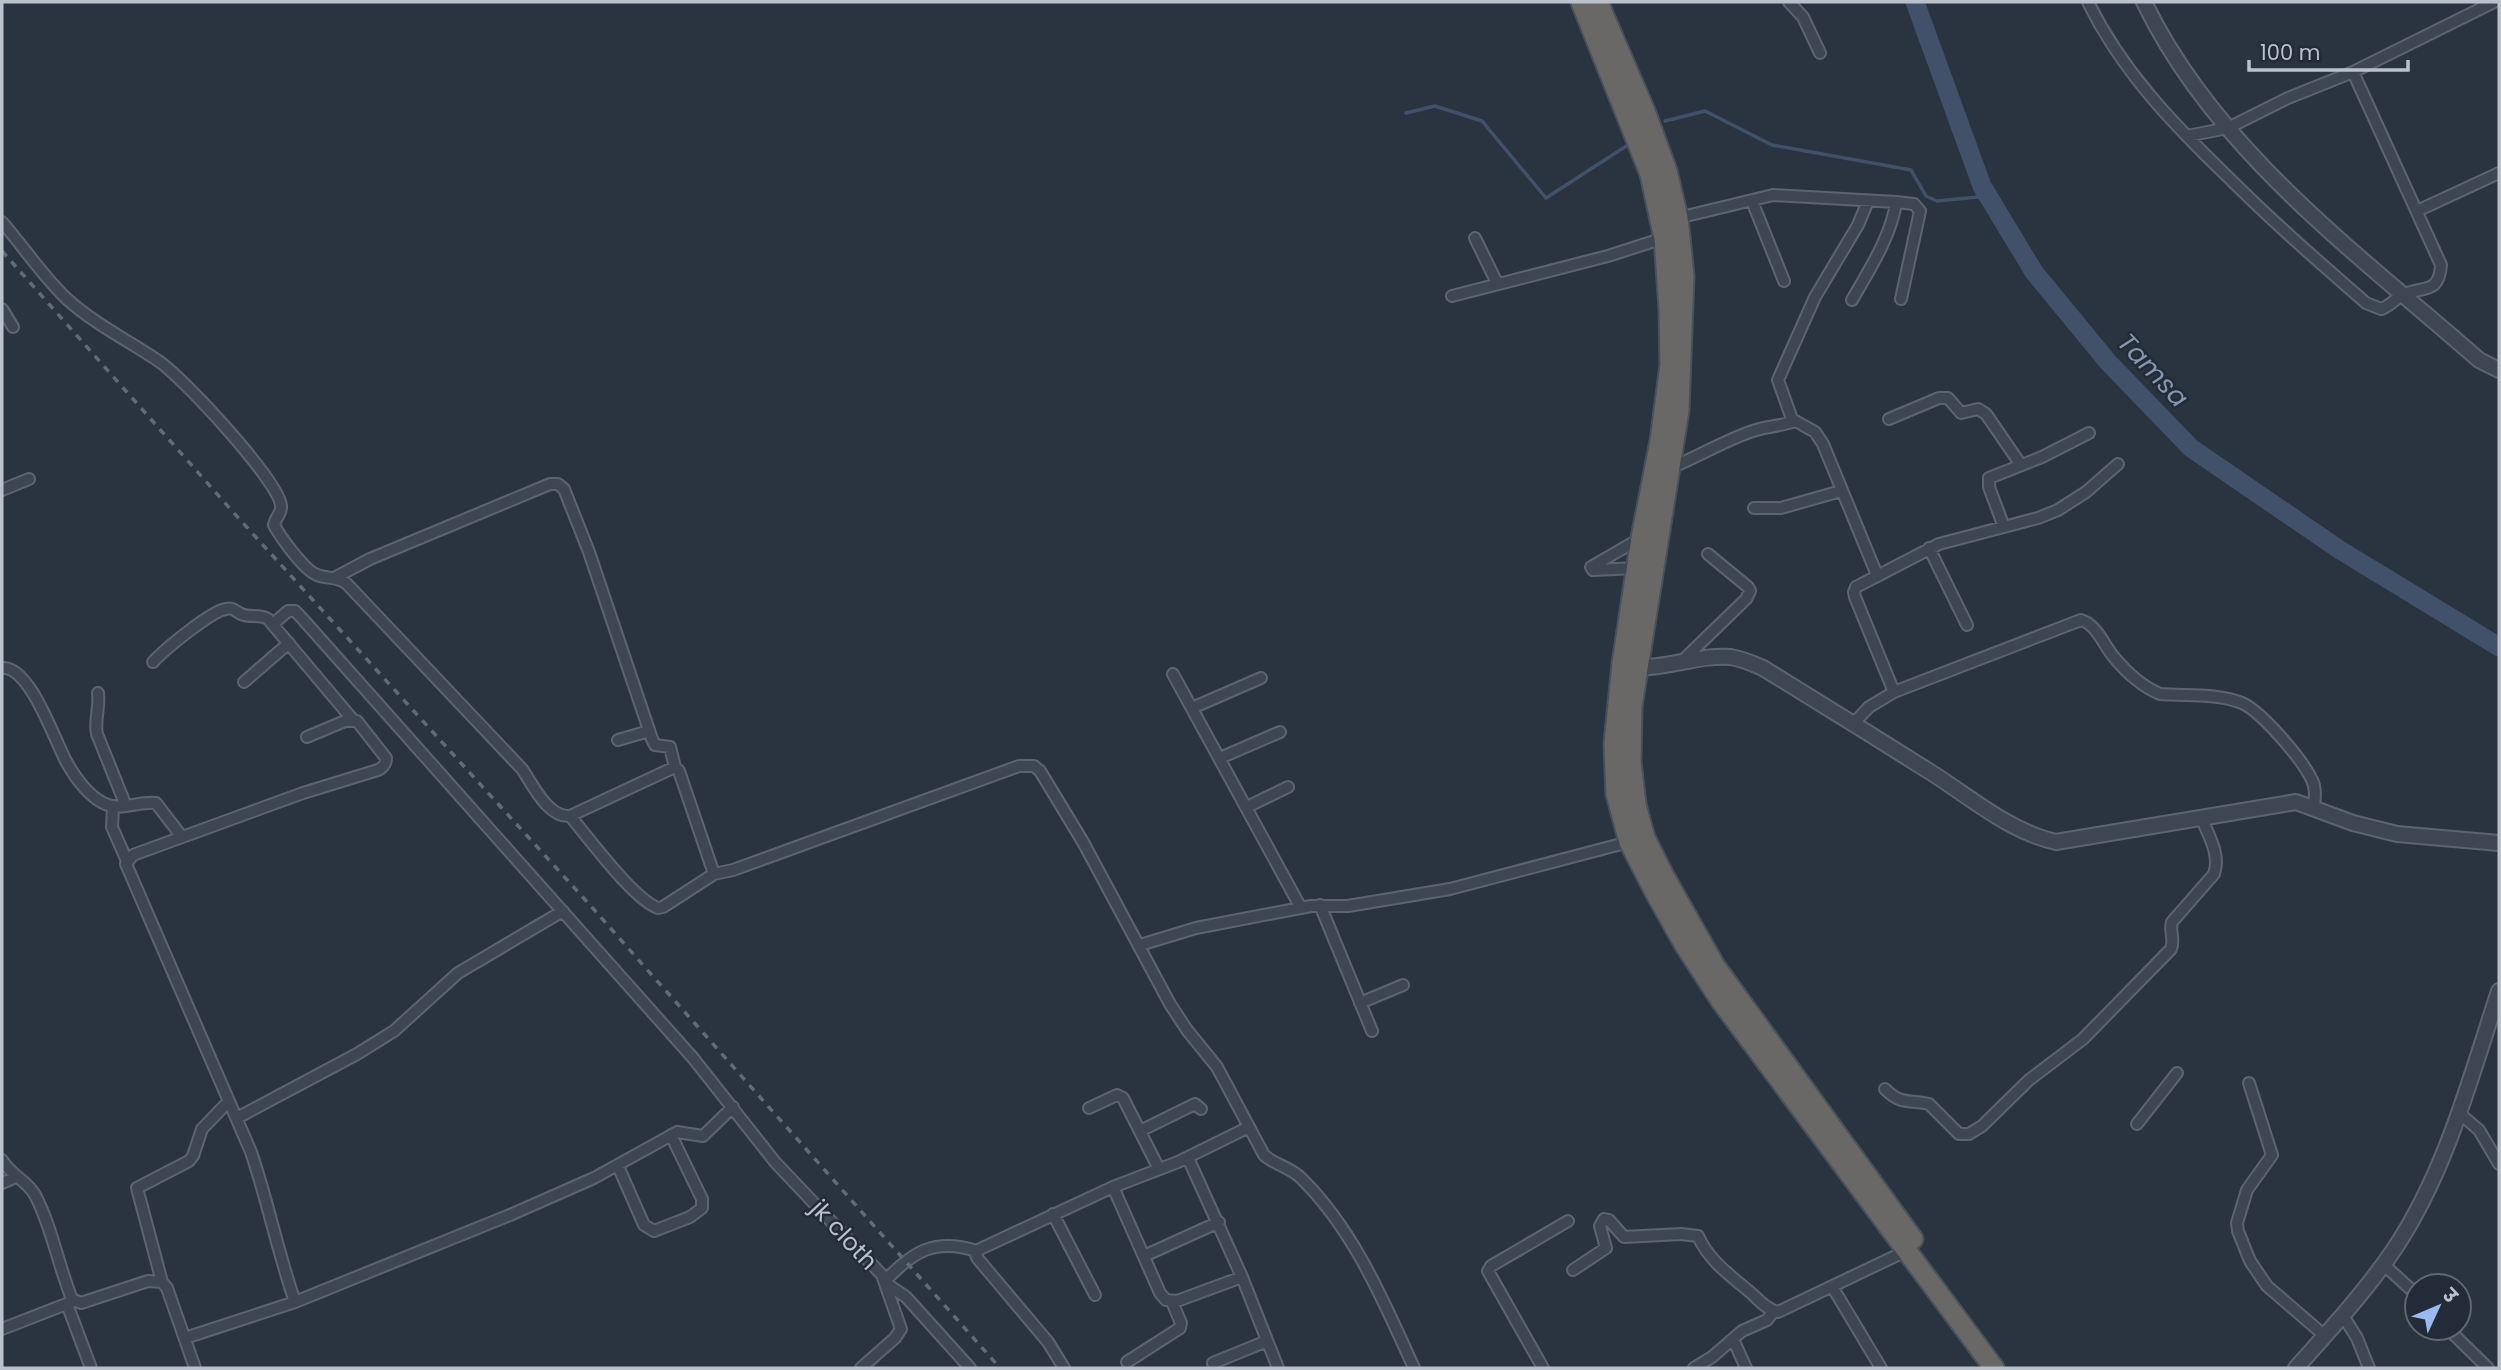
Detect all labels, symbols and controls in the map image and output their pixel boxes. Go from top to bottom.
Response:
scale bar [2249,28,2408,72]
text: 100 m [2260,38,2320,67]
water label: Tamsa [2109,325,2197,415]
street label: jk cloth [803,1192,885,1277]
north arrow [2403,1272,2473,1342]
text: उ [2436,1282,2464,1310]

